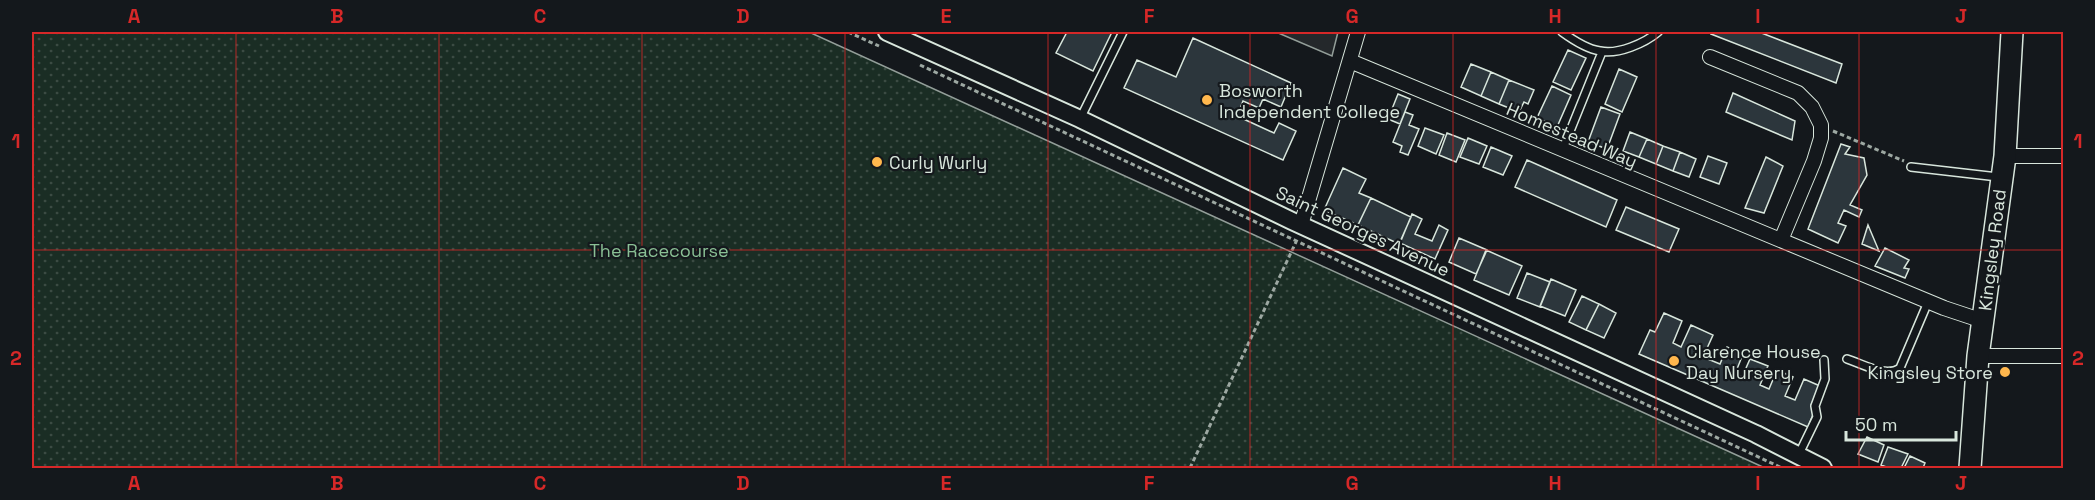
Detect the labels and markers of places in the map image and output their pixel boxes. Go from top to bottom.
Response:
place label: Bosworth Independent College [1219,79,1400,123]
marker: Bosworth Independent College [1200,93,1214,107]
place label: Curly Wurly [889,151,987,174]
marker: Curly Wurly [870,155,884,169]
place label: Clarence House Day Nursery [1686,340,1821,384]
marker: Clarence House Day Nursery [1667,354,1681,368]
place label: Kingsley Store [1868,361,1993,384]
marker: Kingsley Store [1998,365,2012,379]

